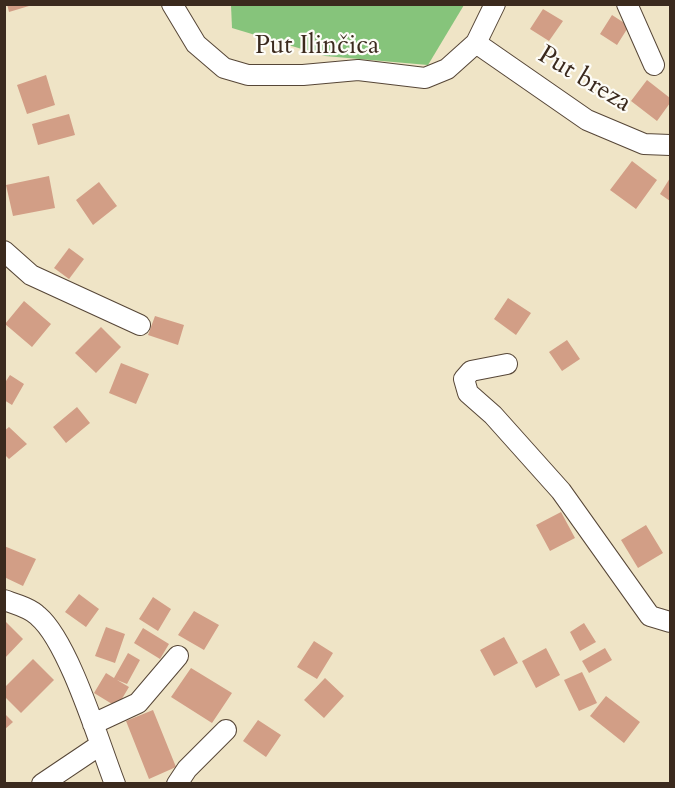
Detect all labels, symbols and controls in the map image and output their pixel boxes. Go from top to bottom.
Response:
street label: Put Ilinčica [255,31,379,63]
street label: Put breza [532,40,636,120]

